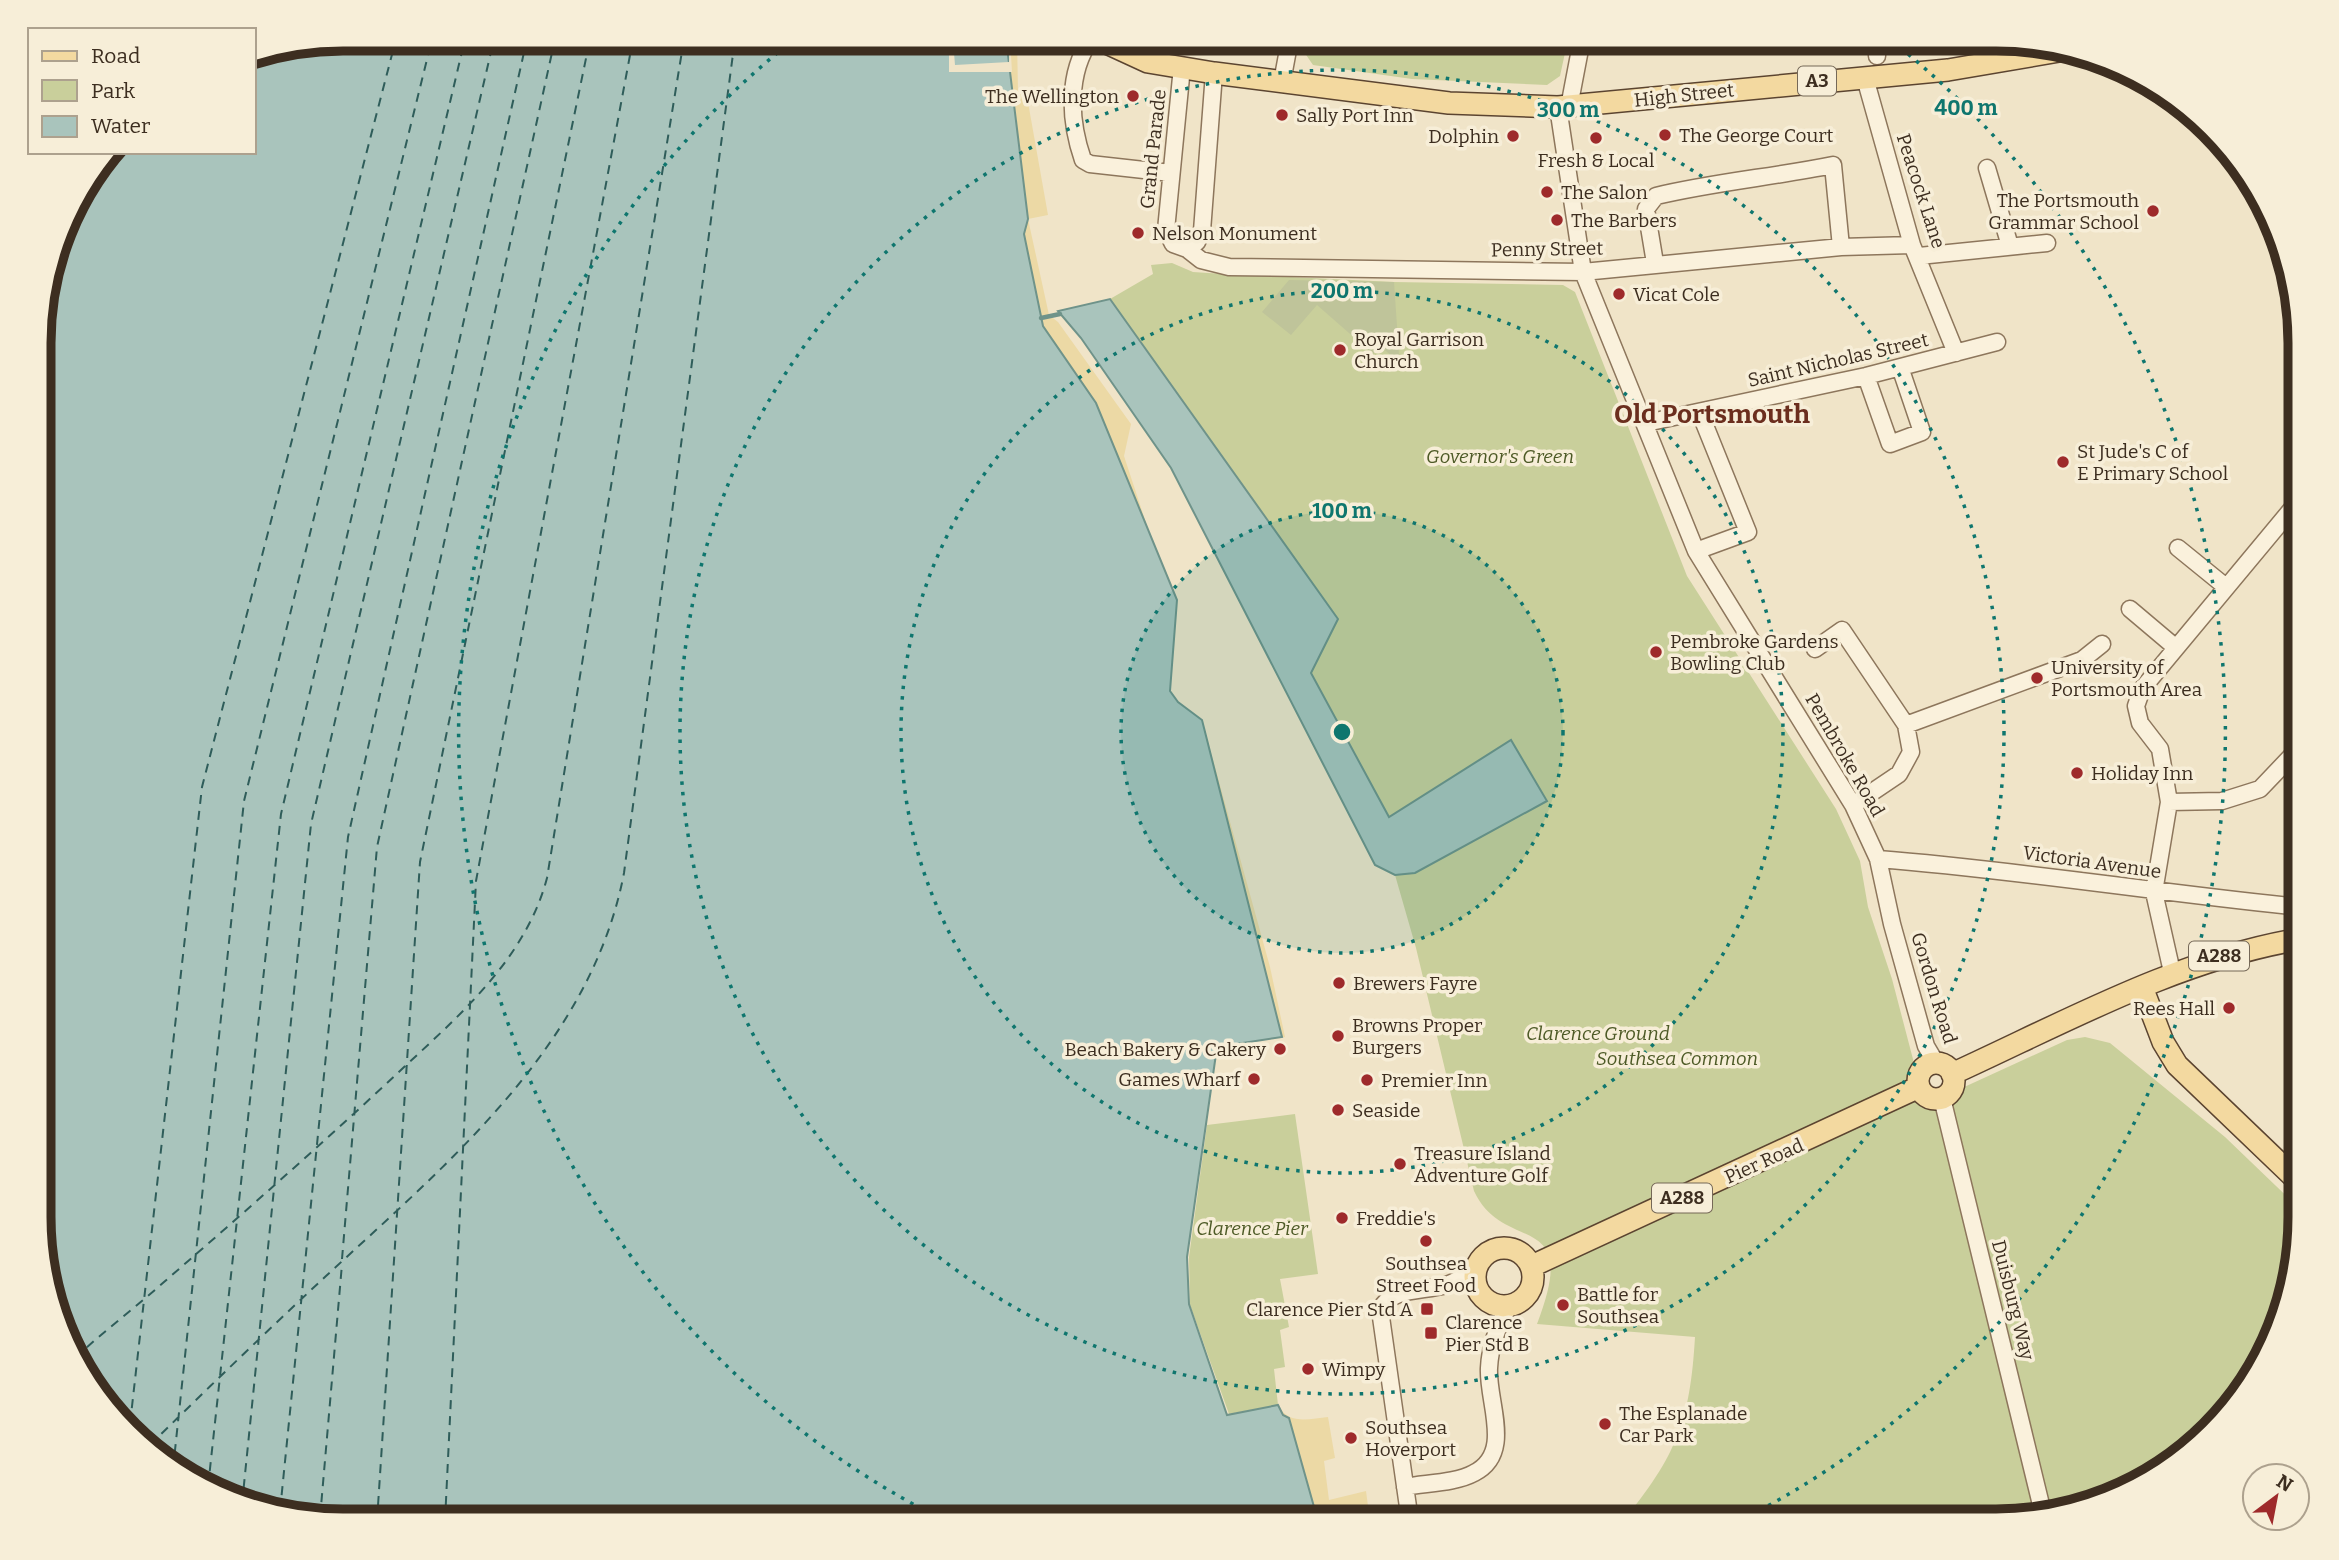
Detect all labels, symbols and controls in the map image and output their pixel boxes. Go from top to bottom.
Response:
legend [28,28,256,154]
text: Road [91,43,140,69]
road number: A3 [1798,66,1836,96]
text: Park [91,78,135,104]
street label: High Street [1633,78,1735,112]
place label: The Wellington [985,85,1119,108]
marker: The Wellington [1125,88,1141,104]
street label: Grand Parade [1135,88,1171,210]
text: 400 m [1934,95,1998,121]
text: 300 m [1537,97,1599,123]
place label: Sally Port Inn [1296,104,1414,127]
marker: Sally Port Inn [1274,107,1290,123]
text: Water [91,113,150,139]
place label: The George Court [1679,124,1834,147]
place label: Dolphin [1428,125,1499,148]
marker: The George Court [1657,127,1673,143]
marker: Dolphin [1505,128,1521,144]
marker: Fresh & Local [1588,130,1604,146]
street label: Peacock Lane [1892,131,1950,251]
place label: Fresh & Local [1538,149,1654,172]
place label: The Salon [1561,181,1648,204]
marker: The Salon [1539,184,1555,200]
place label: The Portsmouth Grammar School [1988,189,2139,234]
marker: The Portsmouth Grammar School [2145,203,2161,219]
place label: The Barbers [1571,209,1677,232]
marker: The Barbers [1549,212,1565,228]
place label: Nelson Monument [1152,222,1317,245]
marker: Nelson Monument [1130,225,1146,241]
street label: Penny Street [1491,237,1603,261]
text: 200 m [1311,278,1373,304]
place label: Vicat Cole [1633,283,1720,306]
marker: Vicat Cole [1611,286,1627,302]
place label: Royal Garrison Church [1354,328,1484,373]
street label: Saint Nicholas Street [1745,328,1931,392]
marker: Royal Garrison Church [1332,342,1348,358]
district label: Old Portsmouth [1614,399,1811,430]
place label: St Jude's C of E Primary School [2077,440,2228,485]
park label: Governor's Green [1426,445,1574,468]
marker: St Jude's C of E Primary School [2055,454,2071,470]
text: 100 m [1312,498,1372,524]
place label: Pembroke Gardens Bowling Club [1670,630,1839,675]
marker: Pembroke Gardens Bowling Club [1648,644,1664,660]
place label: University of Portsmouth Area [2051,656,2203,701]
marker: University of Portsmouth Area [2029,670,2045,686]
street label: Pembroke Road [1800,689,1890,821]
centre of rings [1330,720,1354,744]
place label: Holiday Inn [2091,762,2193,785]
marker: Holiday Inn [2069,765,2085,781]
street label: Victoria Avenue [2021,841,2163,883]
street label: Gordon Road [1906,929,1962,1047]
road number: A288 [2189,942,2249,971]
place label: Brewers Fayre [1353,972,1477,995]
marker: Brewers Fayre [1331,975,1347,991]
place label: Rees Hall [2133,997,2215,1020]
marker: Rees Hall [2221,1000,2237,1016]
place label: Browns Proper Burgers [1352,1014,1483,1059]
park label: Clarence Ground [1526,1022,1670,1045]
marker: Browns Proper Burgers [1330,1028,1346,1044]
place label: Beach Bakery & Cakery [1065,1038,1267,1061]
marker: Beach Bakery & Cakery [1272,1041,1288,1057]
park label: Southsea Common [1596,1047,1758,1070]
place label: Games Wharf [1118,1068,1241,1091]
place label: Premier Inn [1381,1069,1488,1092]
marker: Games Wharf [1246,1071,1262,1087]
marker: Premier Inn [1359,1072,1375,1088]
place label: Seaside [1352,1099,1420,1122]
marker: Seaside [1330,1102,1346,1118]
street label: Pier Road [1721,1133,1807,1189]
place label: Treasure Island Adventure Golf [1414,1142,1551,1187]
marker: Treasure Island Adventure Golf [1392,1156,1408,1172]
road number: A288 [1652,1184,1712,1212]
place label: Freddie's [1356,1207,1436,1230]
marker: Freddie's [1334,1210,1350,1226]
park label: Clarence Pier [1196,1217,1309,1240]
marker: Southsea Street Food [1418,1233,1434,1249]
street label: Duisburg Way [1987,1238,2039,1363]
place label: Southsea Street Food [1376,1252,1476,1297]
place label: Battle for Southsea [1577,1283,1660,1328]
marker: Battle for Southsea [1555,1297,1571,1313]
place label: Clarence Pier Std A [1246,1298,1414,1321]
marker: Clarence Pier Std A [1419,1301,1435,1317]
place label: Clarence Pier Std B [1445,1311,1529,1356]
marker: Clarence Pier Std B [1423,1325,1439,1341]
place label: Wimpy [1322,1358,1386,1381]
marker: Wimpy [1300,1361,1316,1377]
place label: The Esplanade Car Park [1619,1402,1747,1447]
place label: Southsea Hoverport [1365,1416,1456,1461]
marker: The Esplanade Car Park [1597,1416,1613,1432]
marker: Southsea Hoverport [1343,1430,1359,1446]
north arrow [2241,1462,2311,1532]
text: N [2272,1469,2297,1497]

